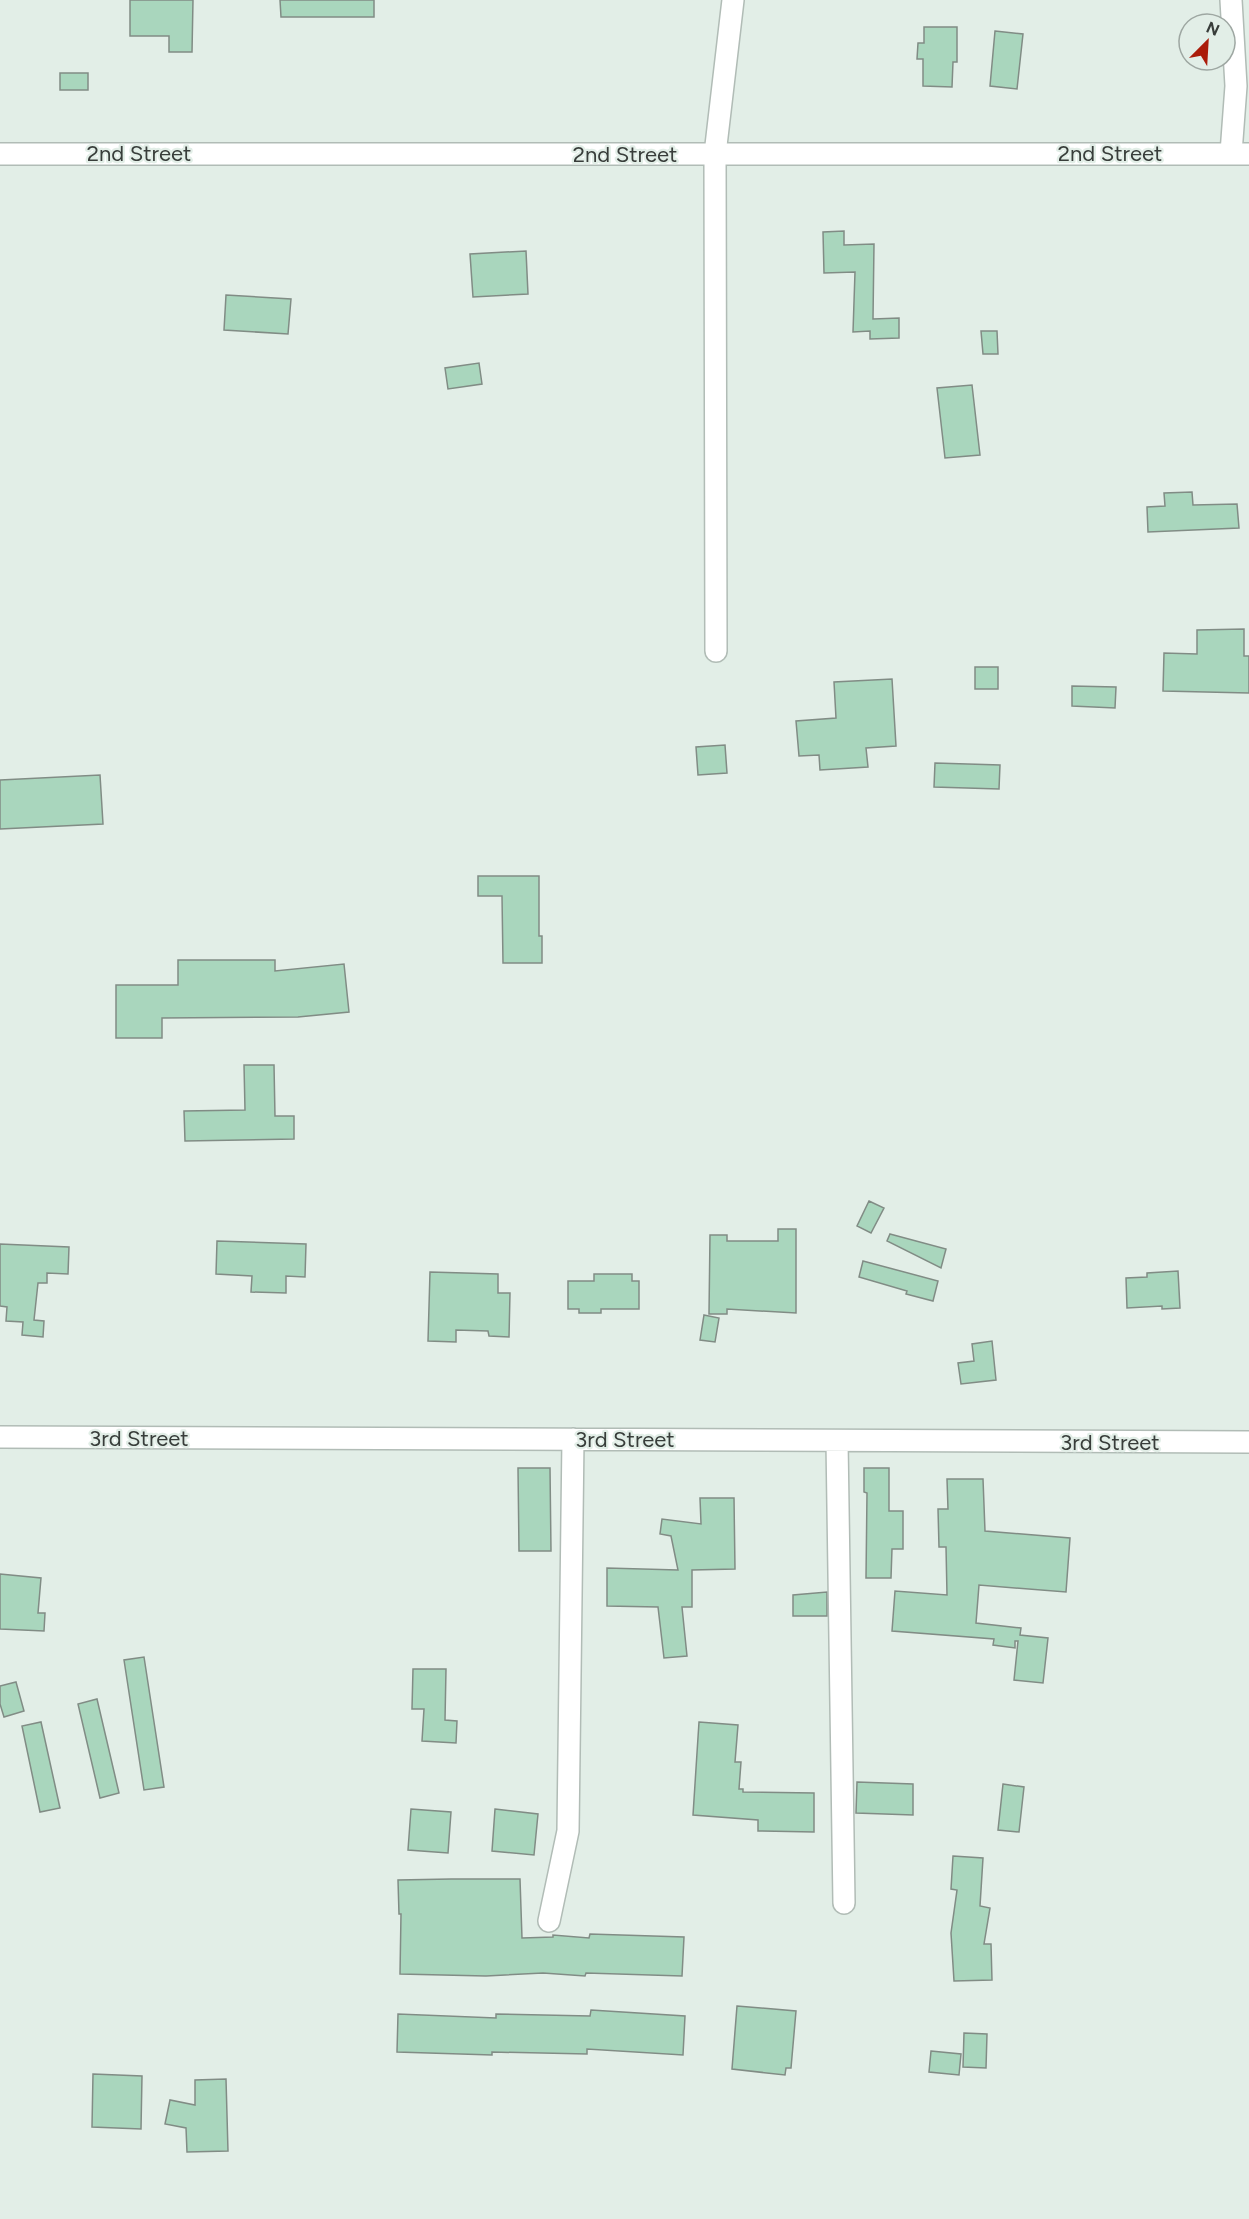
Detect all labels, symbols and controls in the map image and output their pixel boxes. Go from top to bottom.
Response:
north arrow [1177,12,1237,72]
text: N [1203,18,1222,40]
street label: 2nd Street [87,140,191,167]
street label: 2nd Street [1058,140,1162,167]
street label: 2nd Street [573,141,677,168]
street label: 3rd Street [89,1425,189,1452]
street label: 3rd Street [575,1426,675,1453]
street label: 3rd Street [1060,1429,1160,1456]

